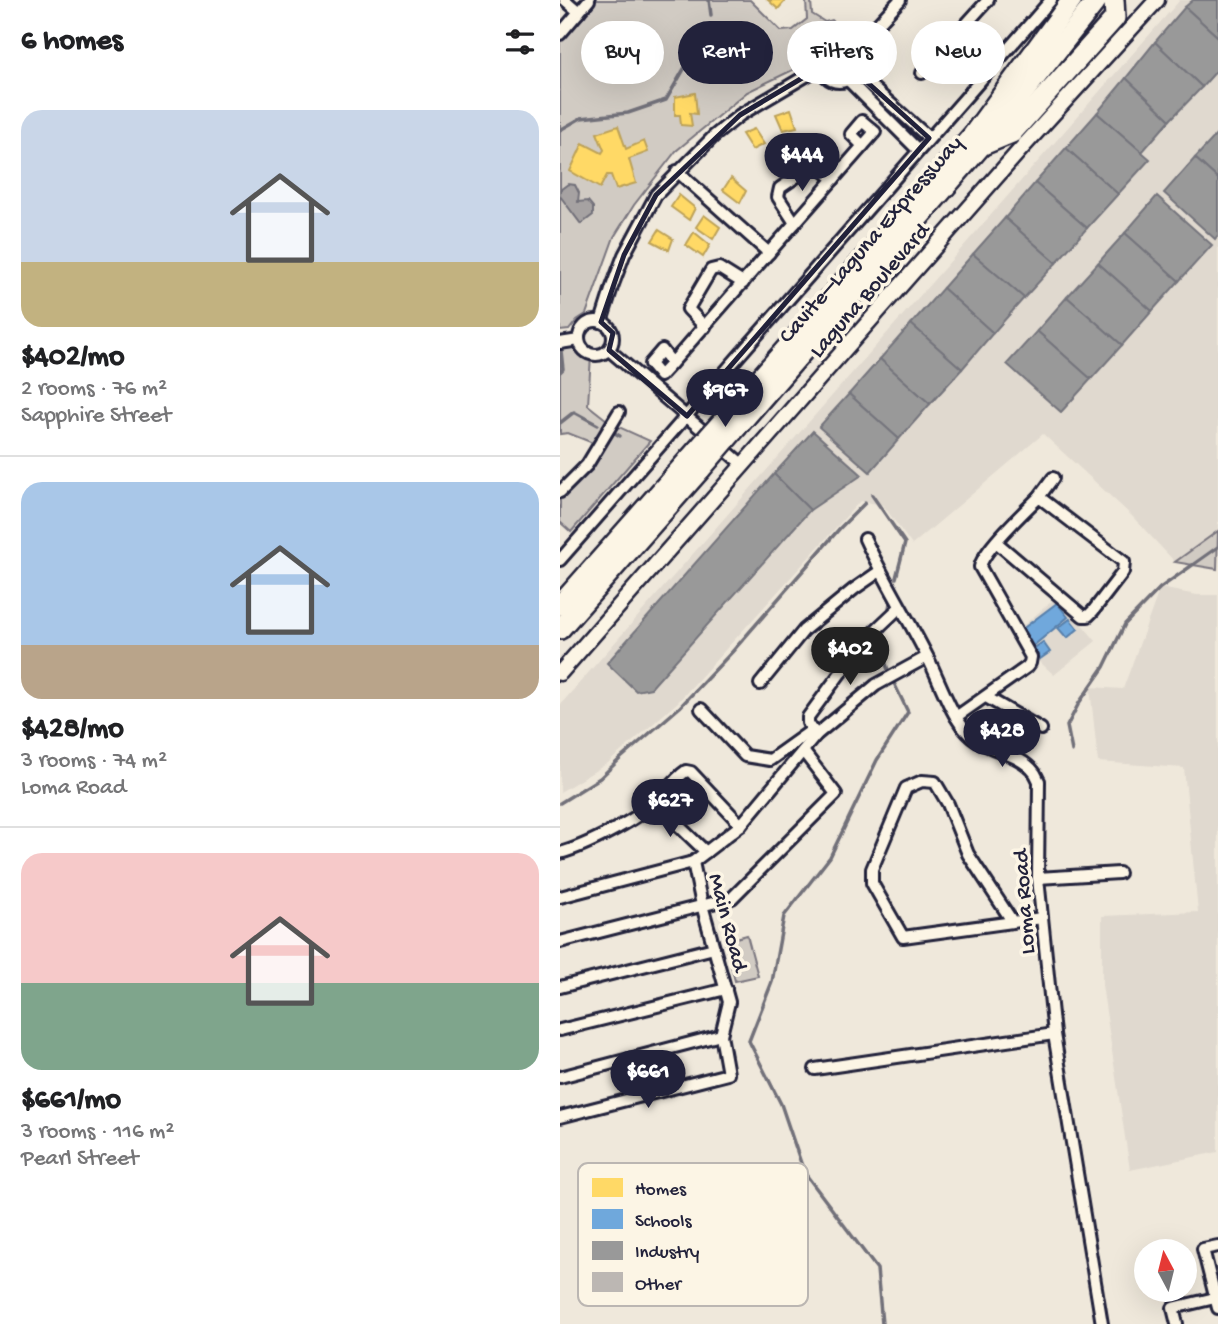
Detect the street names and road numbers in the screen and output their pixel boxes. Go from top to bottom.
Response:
street label: Cavite–Laguna Expressway [774,131,969,350]
street label: Laguna Boulevard [805,217,938,364]
street label: Loma Road [1008,847,1043,955]
street label: Main Road [701,871,753,976]

